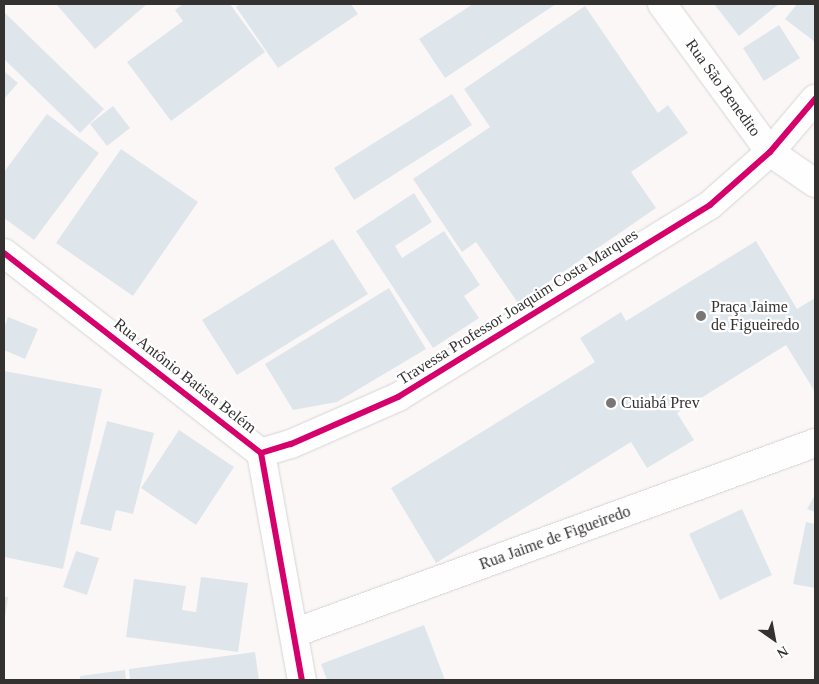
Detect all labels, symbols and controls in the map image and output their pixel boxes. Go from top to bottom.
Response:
street label: Rua São Benedito [681,36,765,140]
street label: Travessa Professor Joaquim Costa Marques [394,225,642,389]
place label: Praça Jaime de Figueiredo [711,297,799,335]
marker: Praça Jaime de Figueiredo [695,310,707,322]
street label: Rua Antônio Batista Belém [110,314,260,438]
place label: Cuiabá Prev [621,393,700,413]
marker: Cuiabá Prev [605,397,617,409]
street label: Rua Jaime de Figueiredo [477,502,633,574]
north arrow [749,614,799,664]
text: N [774,643,791,661]

